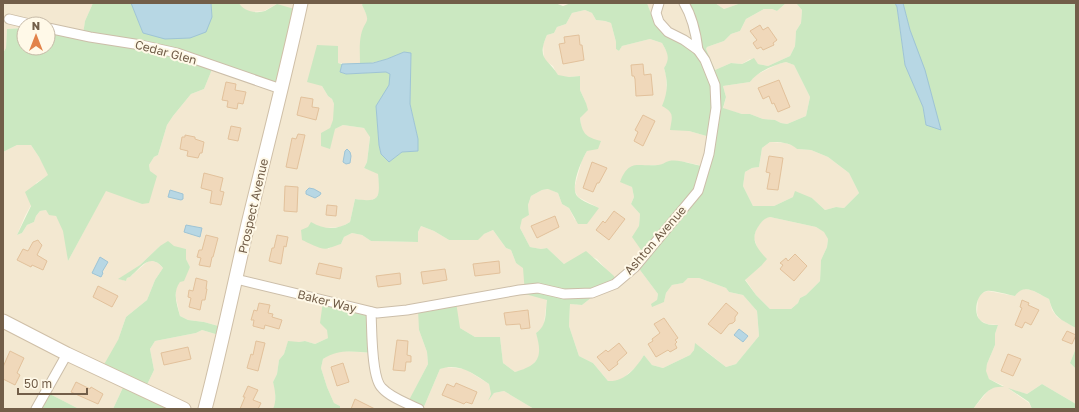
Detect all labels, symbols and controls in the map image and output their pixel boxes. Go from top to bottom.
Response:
north arrow [16,16,56,56]
text: N [32,19,40,32]
street label: Cedar Glen [133,37,199,67]
street label: Prospect Avenue [235,157,271,255]
street label: Ashton Avenue [621,202,689,278]
street label: Baker Way [296,286,358,316]
scale bar [18,370,87,396]
text: 50 m [24,376,52,391]

